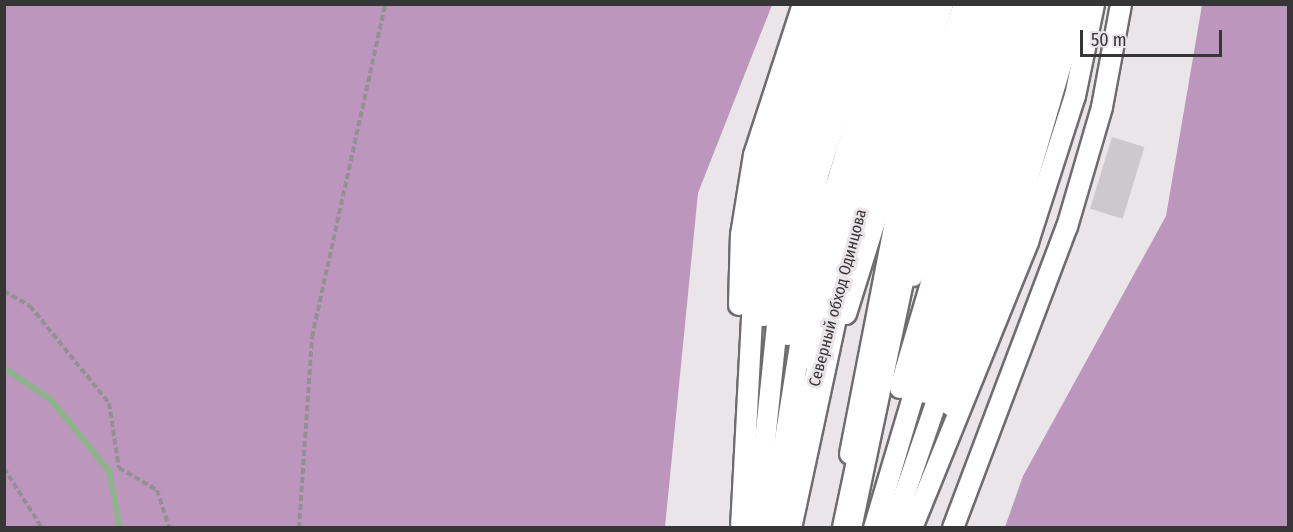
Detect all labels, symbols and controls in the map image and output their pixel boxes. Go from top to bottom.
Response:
scale bar [1083,18,1226,56]
text: 50 m [1091,29,1127,51]
street label: Северный обход Одинцова [805,207,871,389]

